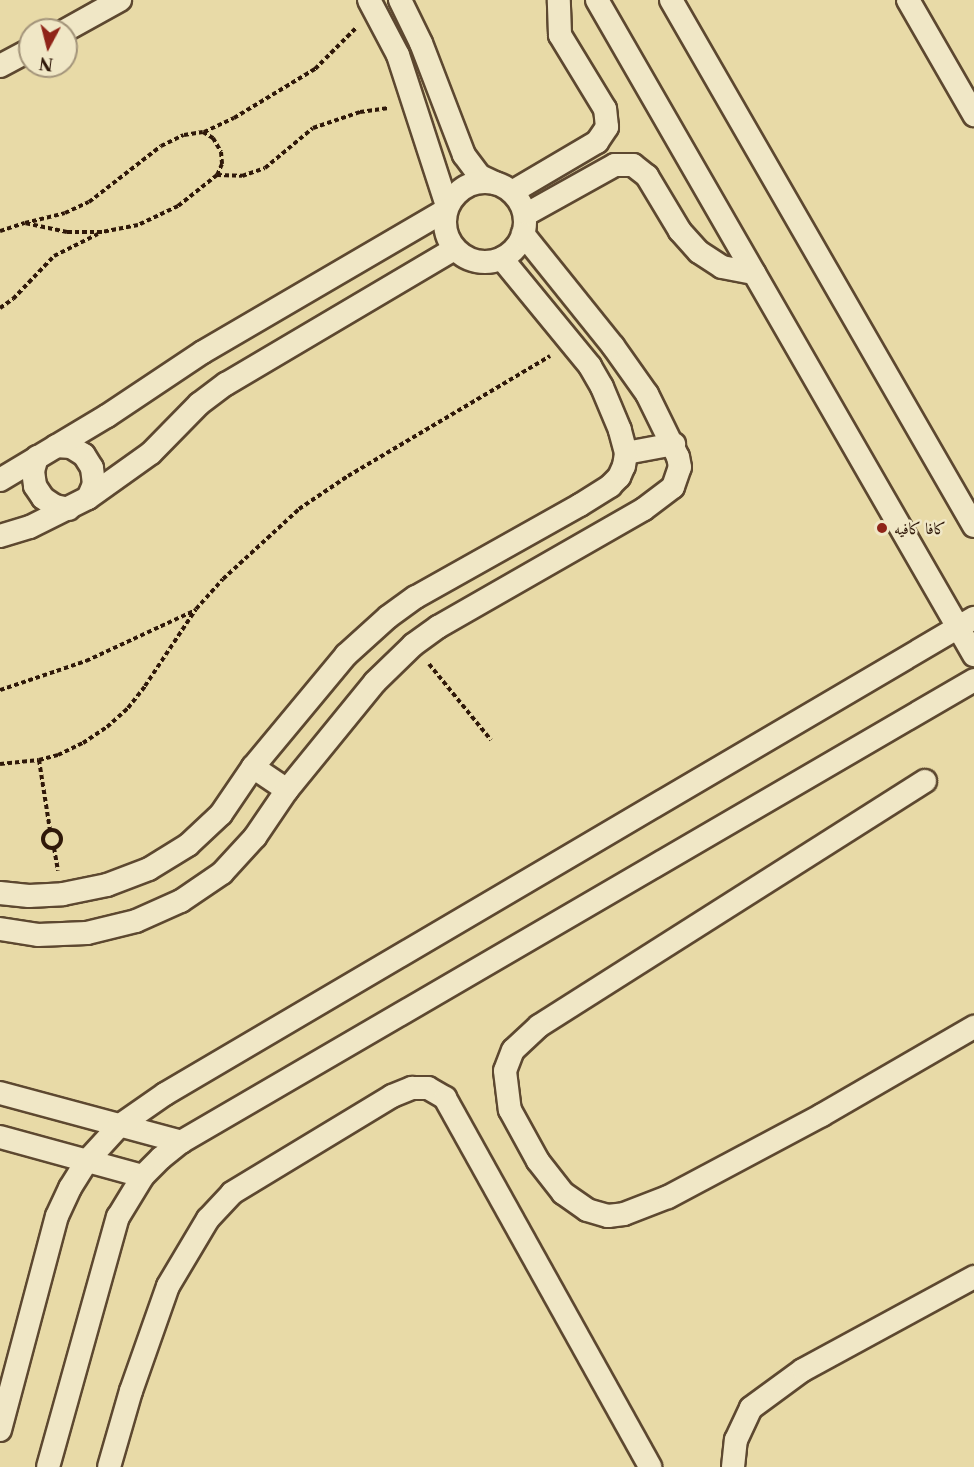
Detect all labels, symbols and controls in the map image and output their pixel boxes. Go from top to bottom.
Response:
north arrow [18,18,78,78]
text: N [38,53,54,75]
place label: كافا كافيه [894,518,946,538]
marker: كافا كافيه [875,521,889,535]

